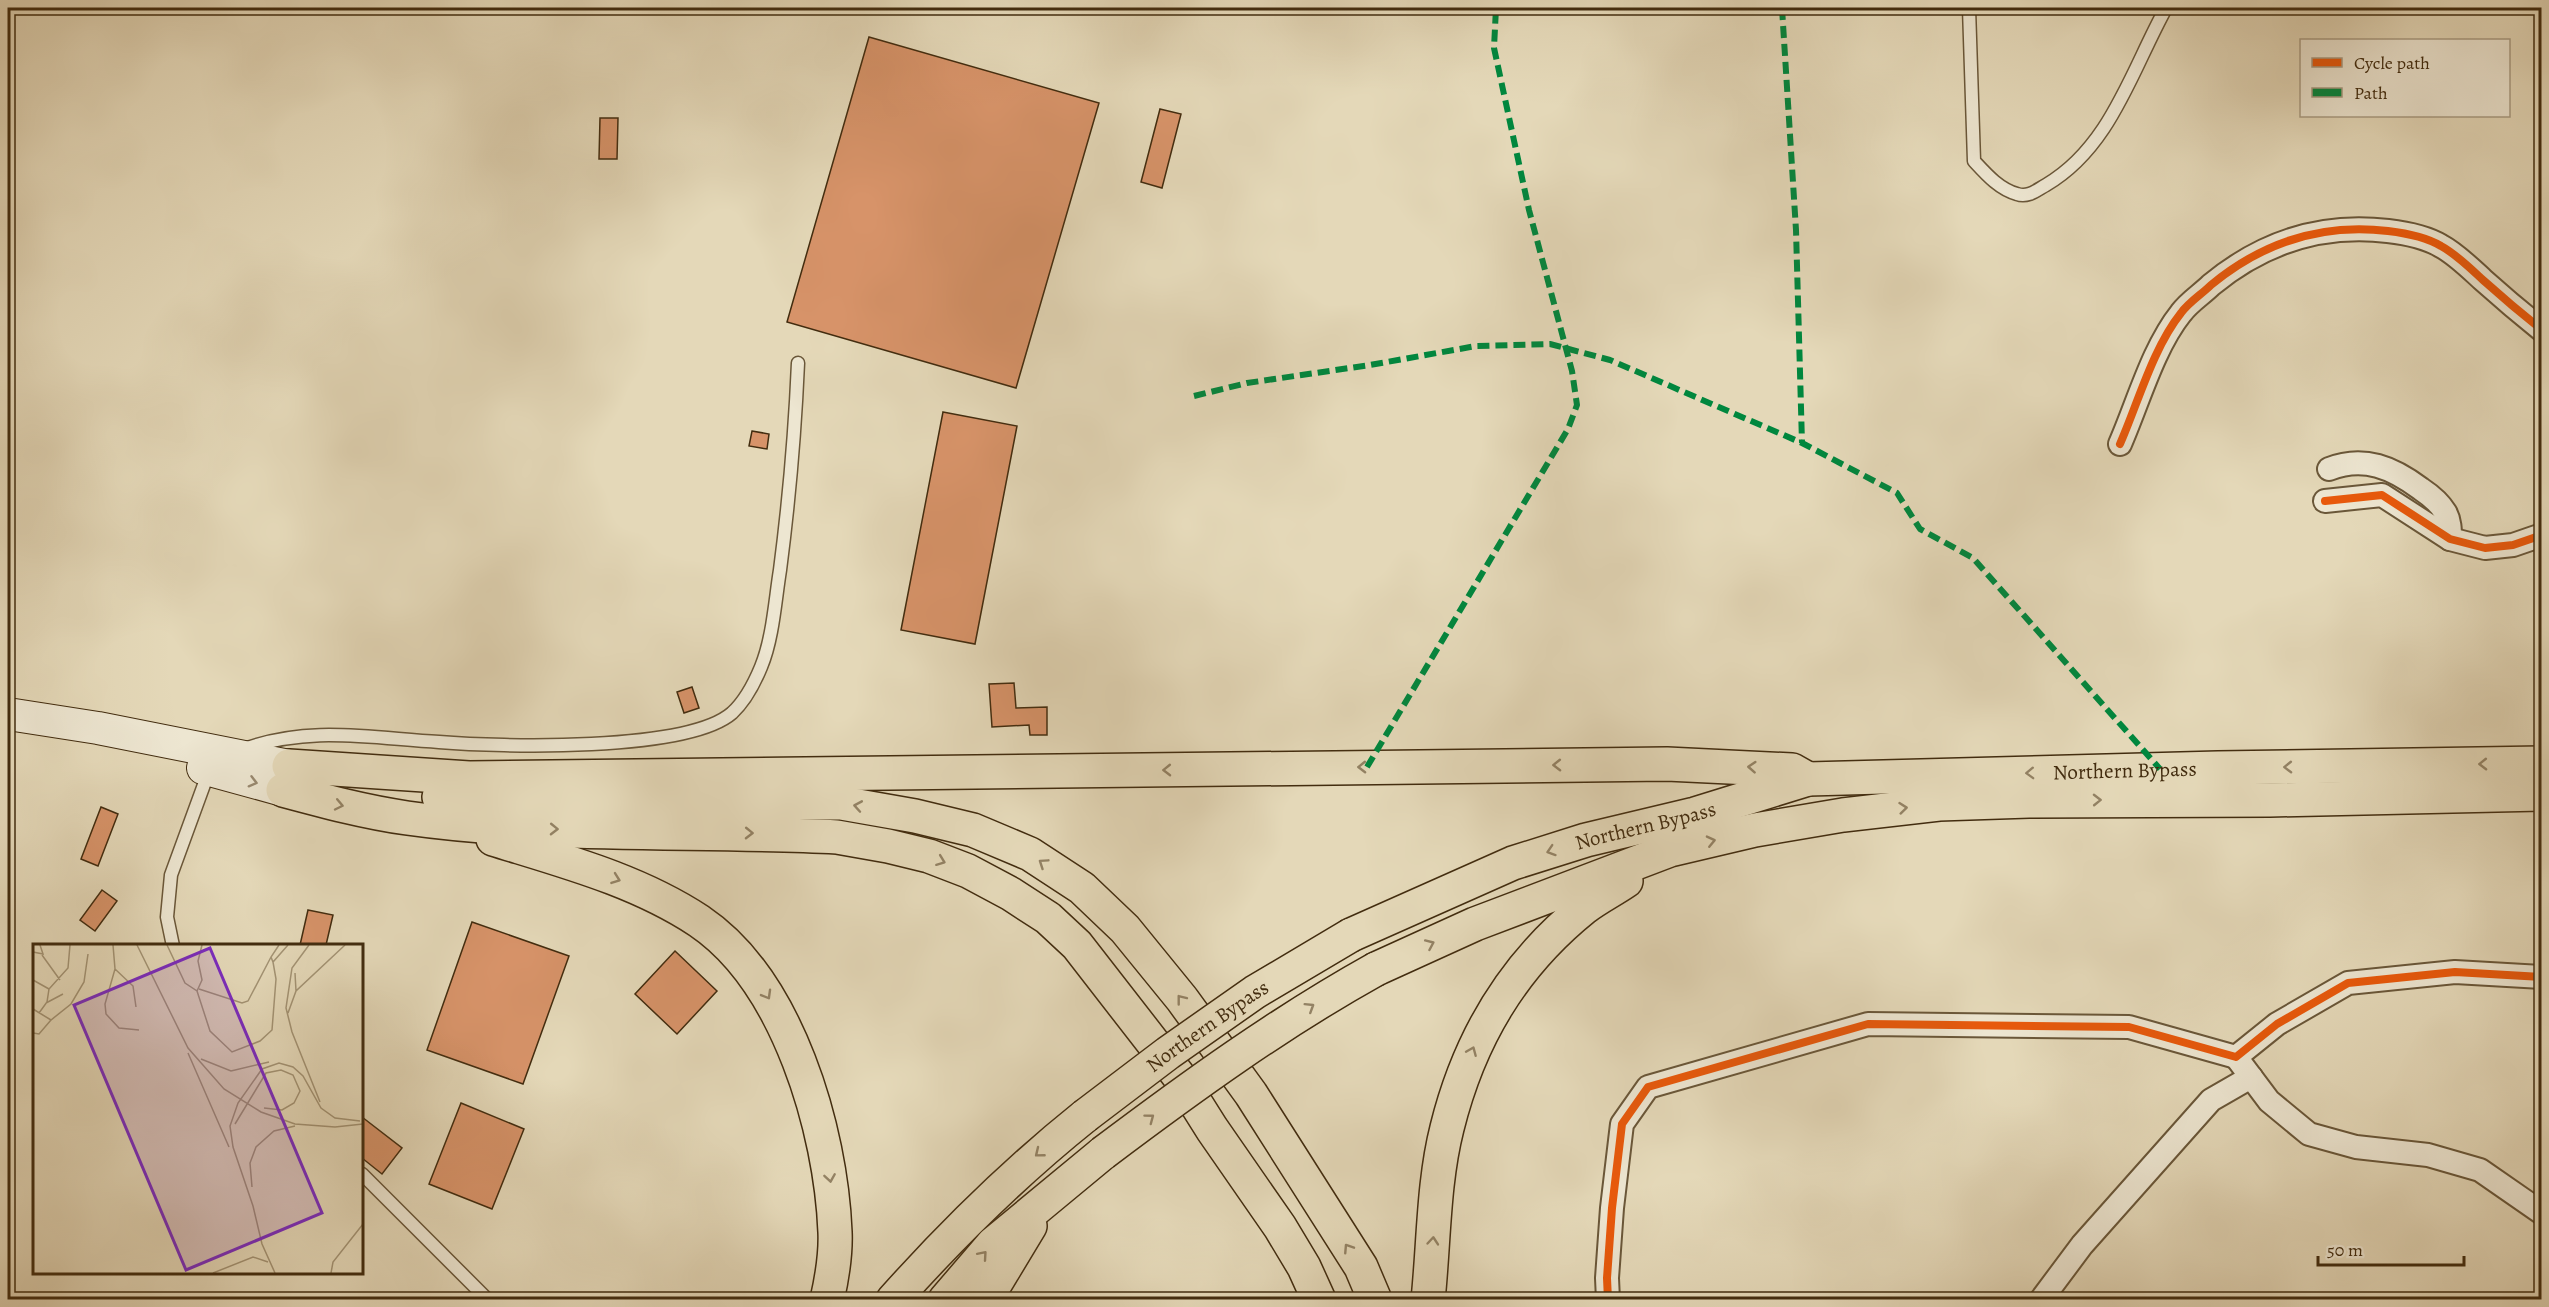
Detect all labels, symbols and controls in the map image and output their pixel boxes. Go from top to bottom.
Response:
legend [2300,39,2510,117]
text: Cycle path [2354,51,2430,75]
text: Path [2354,81,2388,105]
street label: Northern Bypass [2052,755,2197,786]
one-way arrow [2479,758,2488,770]
one-way arrow [1553,759,1562,771]
one-way arrow [1358,761,1367,774]
one-way arrow [1748,761,1757,774]
one-way arrow [2284,761,2293,773]
one-way arrow [1163,764,1172,776]
one-way arrow [2026,766,2035,779]
one-way arrow [247,775,258,787]
one-way arrow [2093,793,2102,806]
street label: Northern Bypass [1571,794,1719,857]
one-way arrow [334,797,344,810]
one-way arrow [854,800,864,813]
one-way arrow [1898,802,1907,815]
one-way arrow [549,823,558,835]
one-way arrow [744,827,753,840]
one-way arrow [1705,835,1715,848]
one-way arrow [1546,844,1557,856]
one-way arrow [934,854,945,866]
one-way arrow [1039,859,1050,870]
one-way arrow [610,871,621,884]
one-way arrow [1423,940,1434,952]
inset map [33,944,363,1274]
street label: Northern Bypass [1140,973,1274,1079]
one-way arrow [760,989,771,999]
one-way arrow [1177,994,1188,1005]
one-way arrow [1304,1002,1314,1014]
one-way arrow [1465,1047,1477,1058]
one-way arrow [1143,1114,1154,1125]
one-way arrow [1035,1145,1046,1156]
one-way arrow [823,1174,835,1183]
scale bar [2318,1229,2464,1267]
one-way arrow [1426,1237,1439,1246]
text: 50 m [2327,1238,2363,1262]
one-way arrow [1345,1243,1356,1254]
one-way arrow [976,1251,987,1262]

